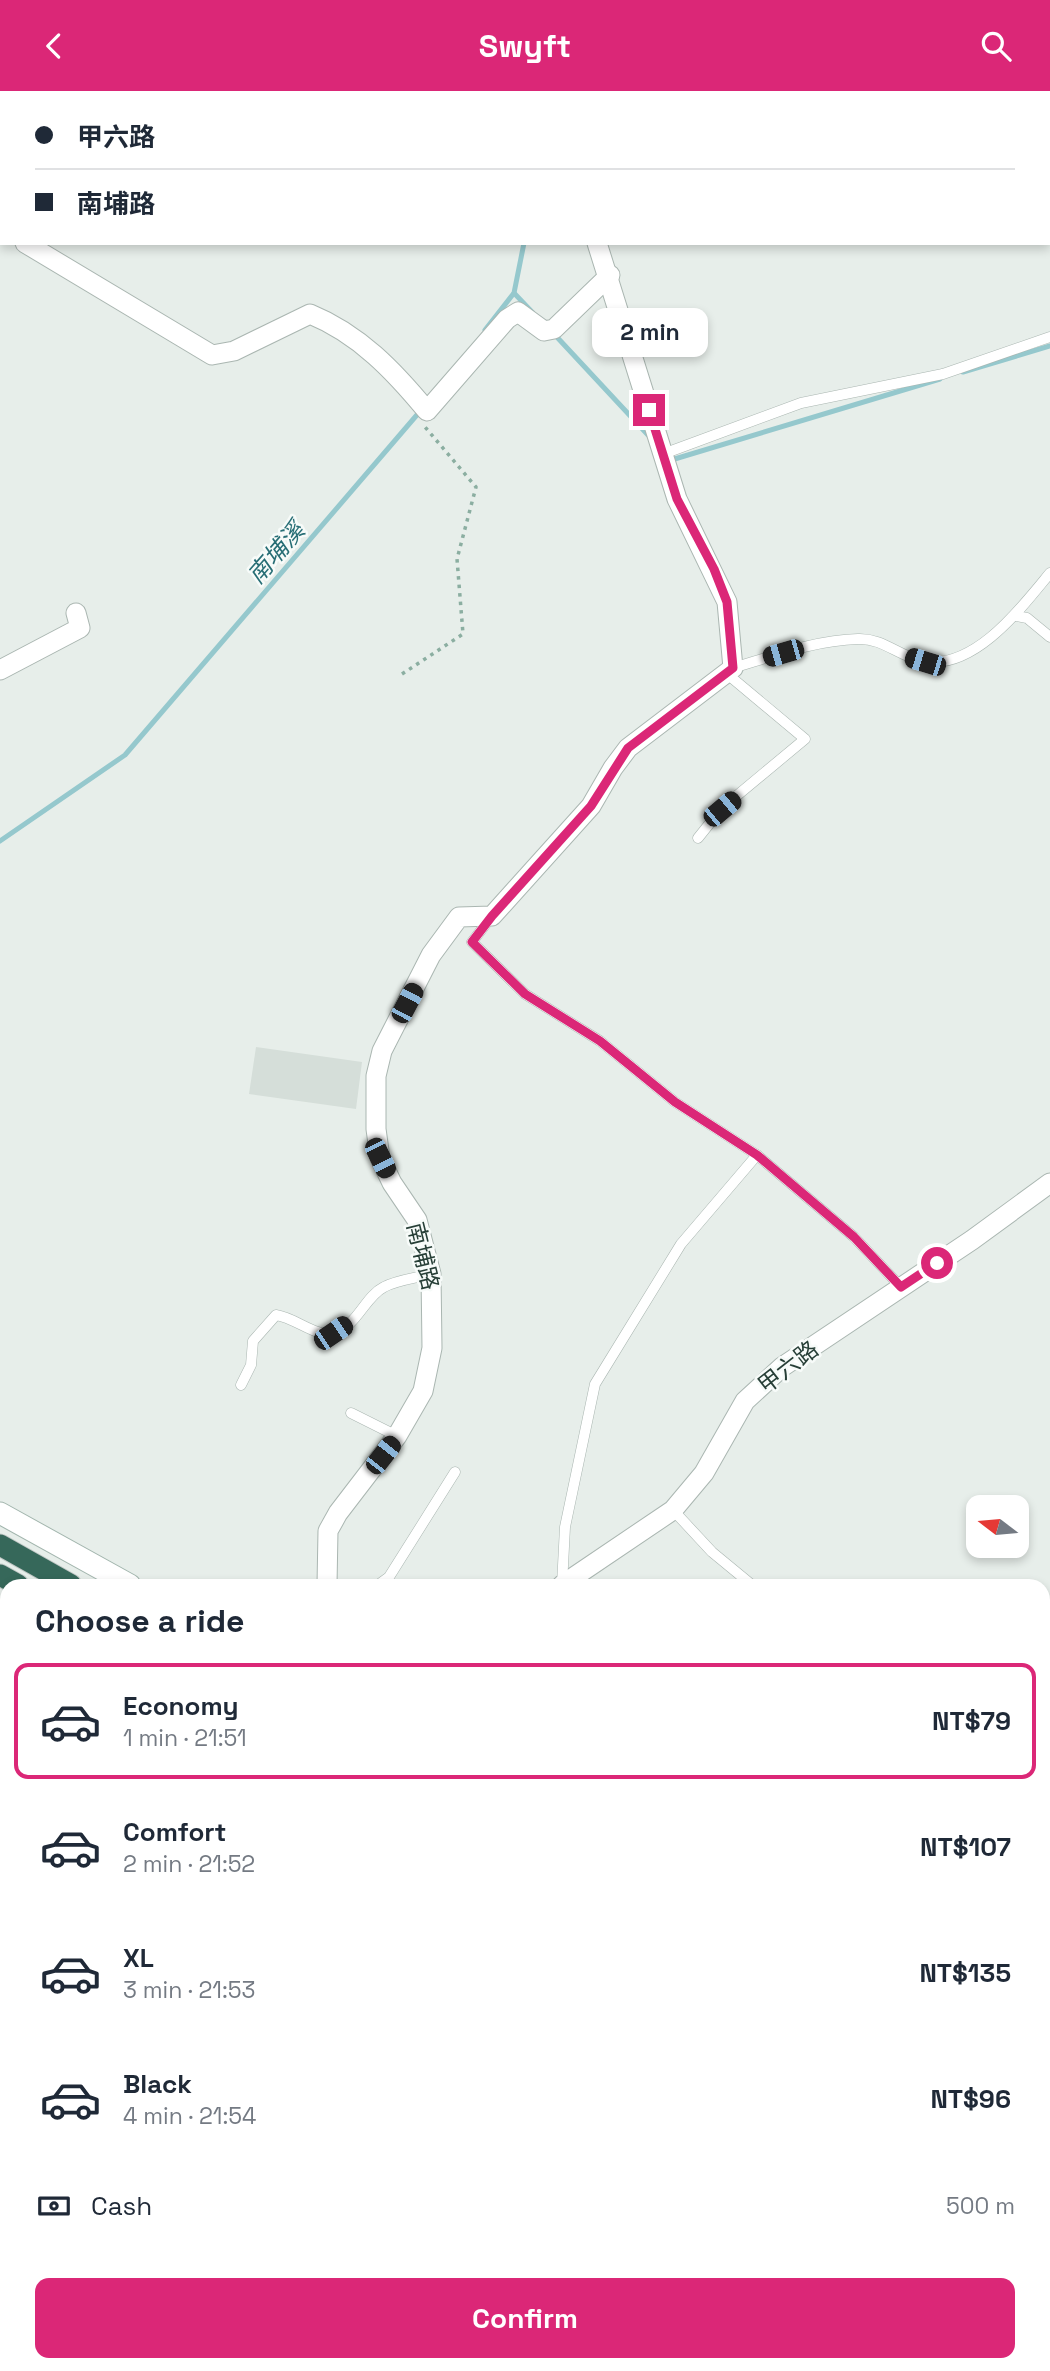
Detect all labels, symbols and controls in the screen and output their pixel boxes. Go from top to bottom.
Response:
text: Swyft [479,26,571,66]
icon: back [35,27,73,65]
icon: search [977,27,1015,65]
text: 甲六路 [77,120,155,154]
text: 南埔路 [77,187,155,221]
callout: 2 min [591,309,707,357]
text: 2 min [620,317,680,347]
route end [633,394,665,426]
water label: 南埔溪 [240,513,313,590]
car [760,637,807,669]
car [902,646,949,678]
car [700,787,745,831]
car [388,980,427,1026]
car [362,1135,399,1181]
street label: 南埔路 [400,1219,446,1293]
route start [921,1247,953,1279]
car [310,1313,357,1353]
street label: 甲六路 [752,1334,824,1400]
car [362,1432,405,1478]
north arrow [966,1495,1029,1557]
map controls [966,1495,1029,1558]
text: Choose a ride [35,1601,245,1641]
text: Economy [123,1689,239,1723]
icon: car [39,1690,102,1753]
text: NT$79 [932,1704,1011,1738]
text: 1 min · 21:51 [123,1723,247,1753]
text: Comfort [123,1815,226,1849]
icon: car [39,1816,102,1879]
text: NT$107 [920,1830,1011,1864]
text: 2 min · 21:52 [123,1849,255,1879]
text: XL [123,1941,154,1975]
icon: car [39,1942,102,2005]
text: NT$135 [919,1956,1011,1990]
text: 3 min · 21:53 [123,1975,255,2005]
text: Black [123,2067,192,2101]
icon: car [39,2068,102,2131]
text: NT$96 [930,2082,1011,2116]
text: 4 min · 21:54 [123,2101,256,2131]
icon: cash [35,2187,73,2225]
text: Cash [91,2189,152,2223]
text: 500 m [946,2191,1015,2221]
button: Confirm [35,2278,1015,2358]

